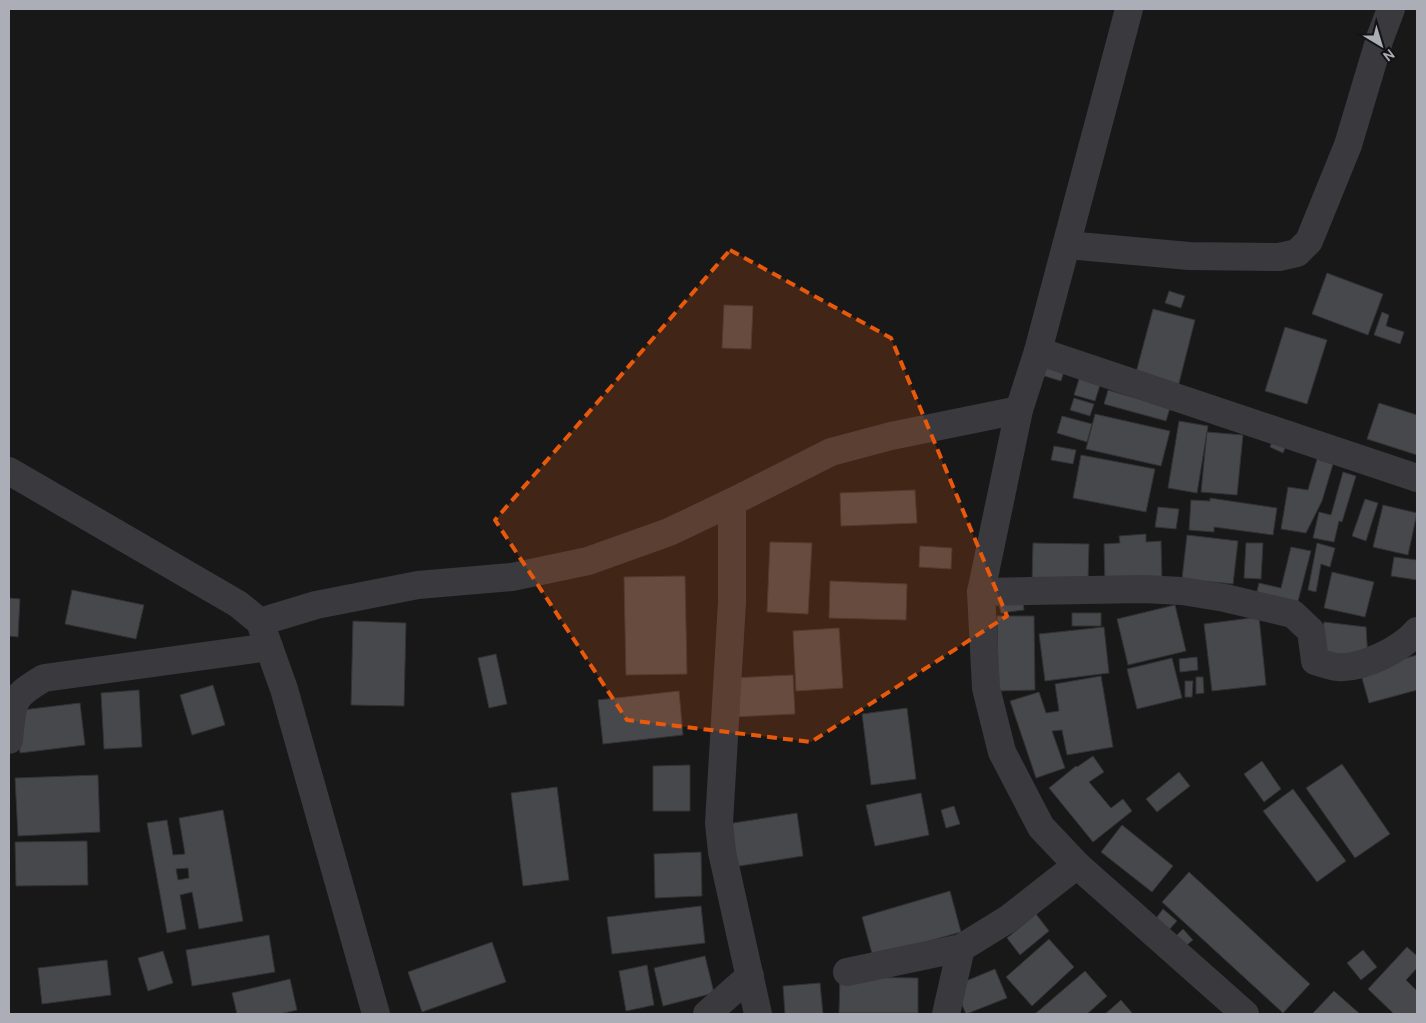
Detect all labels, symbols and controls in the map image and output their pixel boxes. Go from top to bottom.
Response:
north arrow [1356,20,1406,70]
text: N [1380,45,1398,65]

